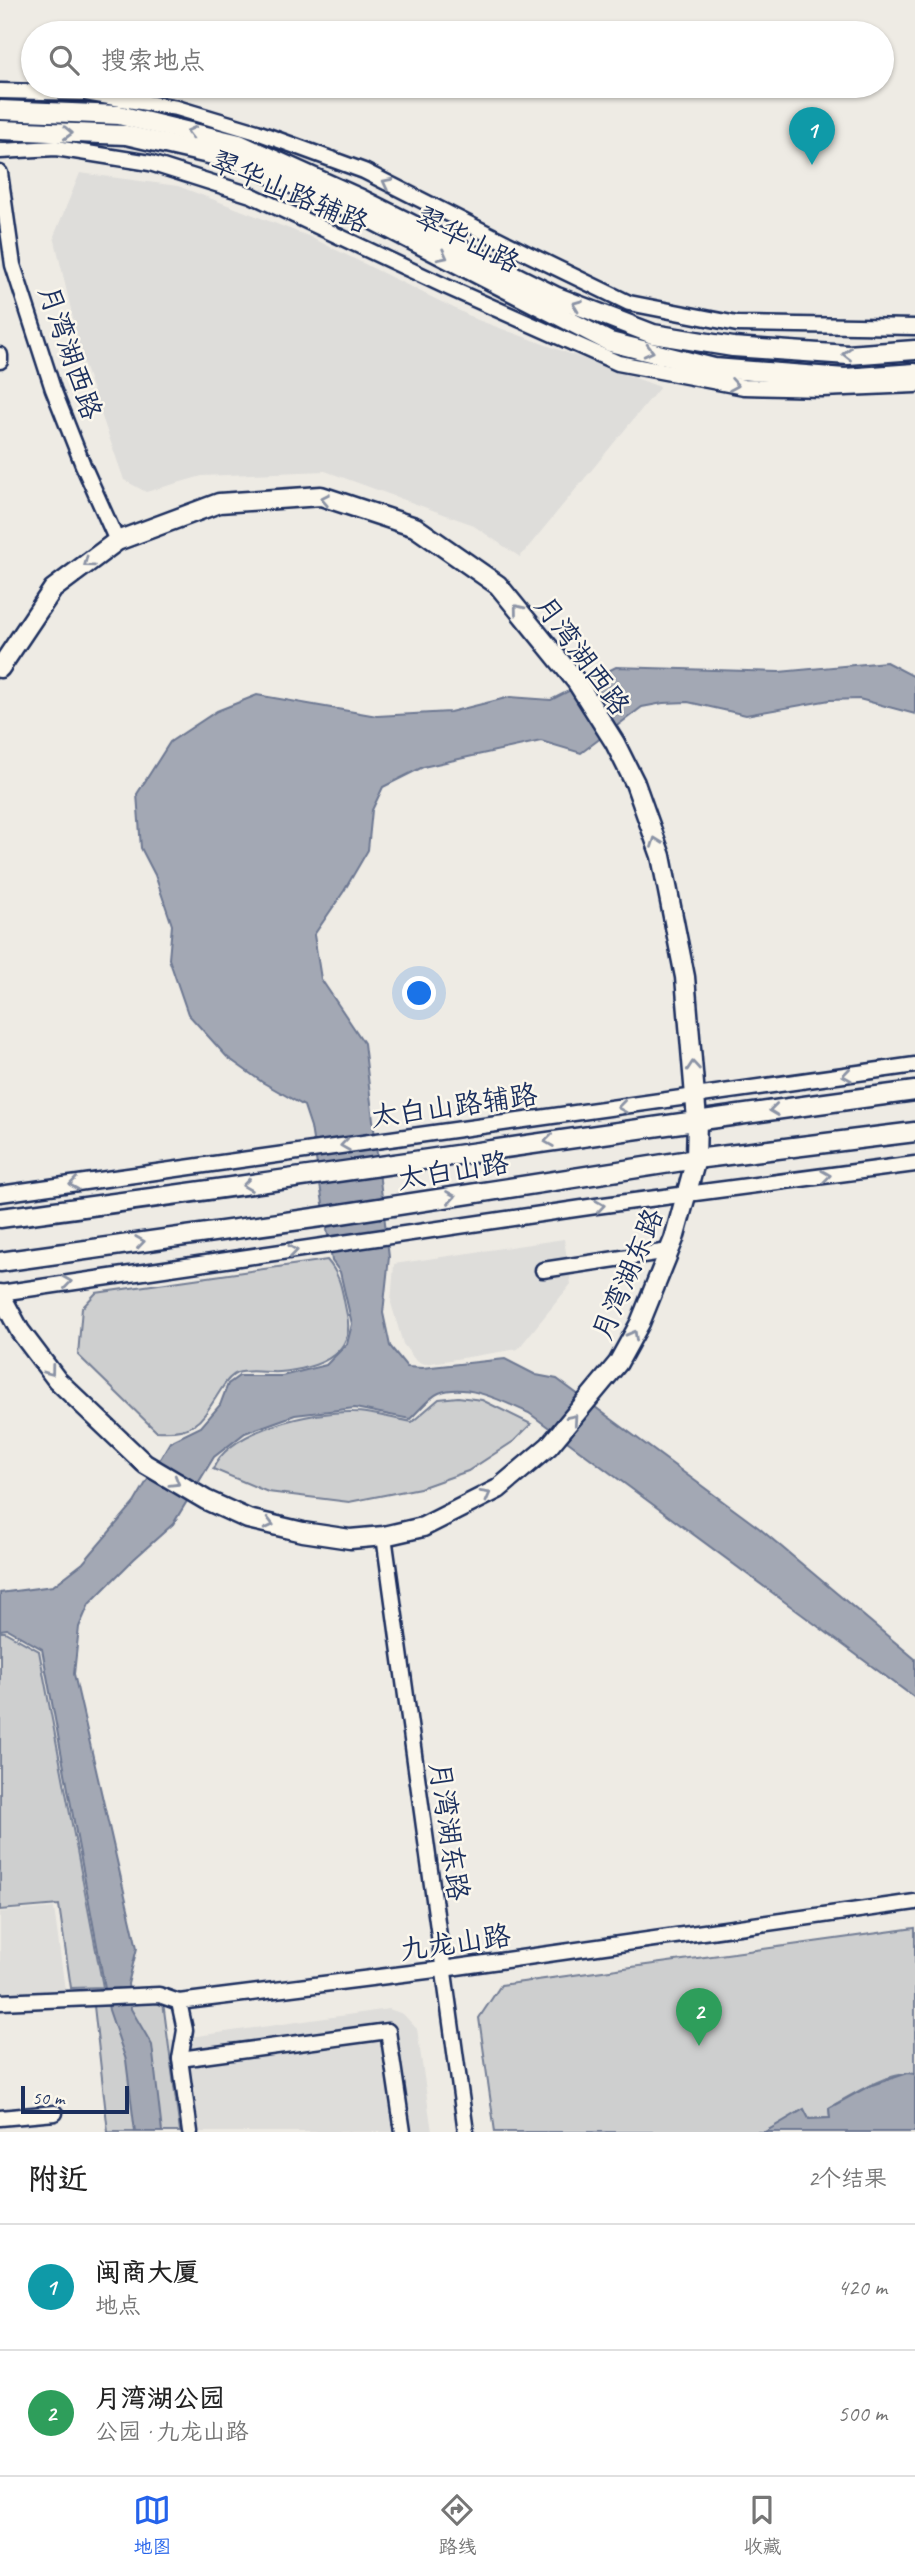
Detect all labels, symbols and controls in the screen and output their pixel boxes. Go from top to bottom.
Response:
search box [21,21,894,98]
icon: search [45,41,83,79]
text: 搜索地点 [101,44,205,77]
pin: 1 [789,107,835,165]
one-way arrow [63,125,74,140]
one-way arrow [186,126,198,140]
street label: 翠华山路辅路 [206,143,374,240]
one-way arrow [382,177,394,191]
street label: 翠华山路 [410,198,526,280]
one-way arrow [436,247,448,261]
street label: 月湾湖西路 [31,280,110,424]
one-way arrow [572,299,584,313]
one-way arrow [642,343,654,358]
one-way arrow [841,346,852,362]
one-way arrow [728,376,740,391]
one-way arrow [319,492,331,507]
one-way arrow [83,555,95,568]
street label: 月湾湖西路 [527,588,638,722]
one-way arrow [513,605,526,617]
one-way arrow [651,837,665,849]
your location [402,976,436,1010]
one-way arrow [686,1060,701,1071]
one-way arrow [842,1067,853,1082]
street label: 太白山路辅路 [368,1076,540,1135]
one-way arrow [616,1099,628,1114]
one-way arrow [769,1102,780,1117]
one-way arrow [543,1133,555,1148]
one-way arrow [339,1137,351,1152]
street label: 太白山路 [395,1144,511,1197]
one-way arrow [820,1169,832,1184]
one-way arrow [68,1176,80,1191]
one-way arrow [241,1178,253,1193]
one-way arrow [446,1190,457,1205]
one-way arrow [595,1198,606,1213]
street label: 月湾湖东路 [584,1203,671,1345]
one-way arrow [135,1235,146,1250]
one-way arrow [287,1243,299,1258]
one-way arrow [62,1275,73,1290]
one-way arrow [625,1330,638,1342]
one-way arrow [42,1363,55,1376]
one-way arrow [565,1415,577,1428]
one-way arrow [168,1474,181,1487]
one-way arrow [479,1490,492,1504]
one-way arrow [263,1516,275,1530]
street label: 月湾湖东路 [422,1759,477,1903]
street label: 九龙山路 [397,1917,513,1968]
pin: 2 [676,1988,722,2046]
scale bar [21,2083,130,2115]
text: 50 m [32,2086,64,2110]
text: 附近 [28,2160,88,2198]
text: 2个结果 [808,2164,887,2193]
text: 闽商大厦 [95,2256,199,2289]
text: 1 [46,2273,56,2302]
text: 420 m [838,2273,887,2302]
text: 地点 [95,2291,141,2320]
text: 月湾湖公园 [95,2382,225,2415]
text: 2 [46,2399,56,2428]
text: 500 m [838,2399,887,2428]
text: 公园 · 九龙山路 [95,2417,248,2446]
tab: 地图 [133,2491,172,2559]
tab: 路线 [438,2491,477,2559]
tab: 收藏 [743,2491,782,2559]

